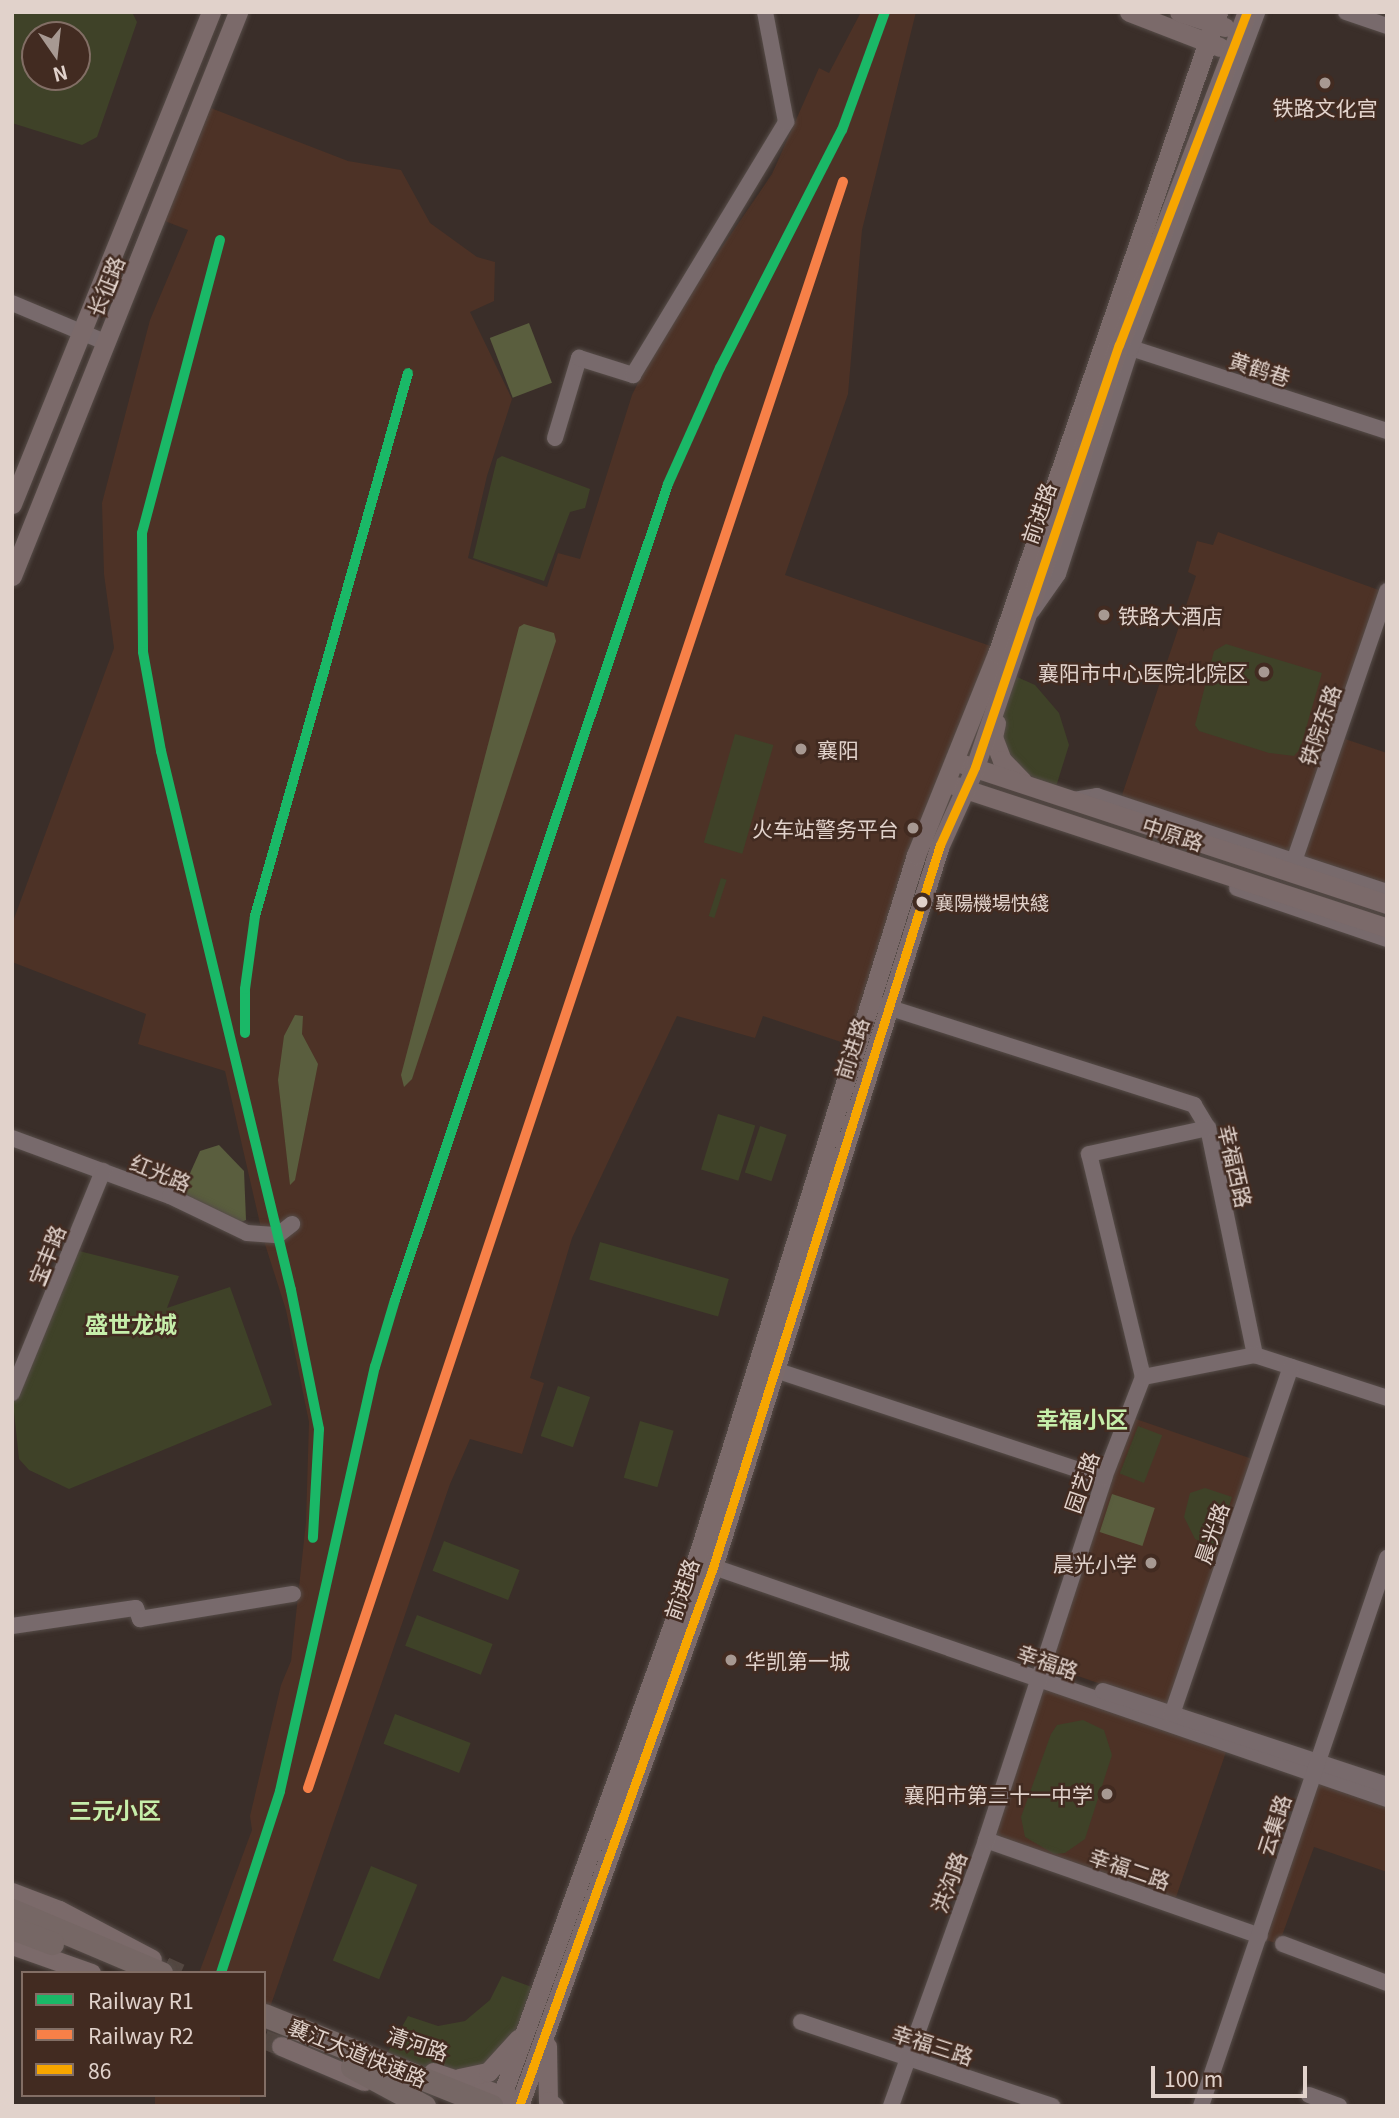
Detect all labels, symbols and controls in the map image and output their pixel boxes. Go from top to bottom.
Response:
north arrow [21,21,91,91]
text: N [51,60,71,90]
marker: 铁路文化宫 [1317,75,1333,91]
place label: 铁路文化宫 [1273,94,1377,120]
street label: 长征路 [82,252,128,320]
street label: 黄鹤巷 [1226,346,1294,390]
street label: 前进路 [1016,479,1060,547]
place label: 铁路大酒店 [1118,602,1223,628]
marker: 铁路大酒店 [1096,607,1112,623]
place label: 襄阳市中心医院北院区 [1038,659,1248,685]
marker: 襄阳市中心医院北院区 [1254,662,1274,682]
street label: 铁院东路 [1293,681,1345,769]
place label: 襄阳 [817,736,859,762]
marker: 襄阳 [791,739,811,759]
street label: 中原路 [1139,811,1207,855]
place label: 火车站警务平台 [752,815,899,841]
marker: 火车站警务平台 [905,820,921,836]
place label: 襄陽機場快綫 [935,891,1049,913]
marker: 襄陽機場快綫 [915,895,929,909]
street label: 前进路 [829,1014,873,1082]
street label: 幸福西路 [1214,1122,1258,1210]
street label: 红光路 [127,1149,195,1195]
street label: 宝丰路 [23,1221,69,1289]
district label: 盛世龙城 [85,1309,177,1337]
district label: 幸福小区 [1036,1404,1128,1432]
street label: 园艺路 [1059,1448,1103,1516]
street label: 晨光路 [1189,1499,1233,1567]
place label: 晨光小学 [1053,1550,1137,1576]
street label: 前进路 [659,1555,703,1623]
marker: 晨光小学 [1143,1555,1159,1571]
street label: 幸福路 [1014,1639,1082,1683]
place label: 华凯第一城 [745,1647,850,1673]
marker: 华凯第一城 [723,1652,739,1668]
place label: 襄阳市第三十一中学 [904,1781,1093,1807]
marker: 襄阳市第三十一中学 [1099,1786,1115,1802]
street label: 云集路 [1251,1791,1295,1859]
district label: 三元小区 [69,1795,161,1823]
street label: 幸福二路 [1086,1842,1174,1894]
street label: 洪沟路 [925,1848,971,1916]
legend [21,1971,266,2097]
text: Railway R1 [88,1985,194,2015]
street label: 襄江大道快速路 [285,2013,431,2091]
street label: 幸福三路 [889,2019,977,2069]
text: Railway R2 [88,2020,194,2050]
street label: 清河路 [384,2021,452,2065]
scale bar [1154,2052,1310,2096]
text: 86 [88,2055,111,2085]
text: 100 m [1164,2063,1223,2093]

